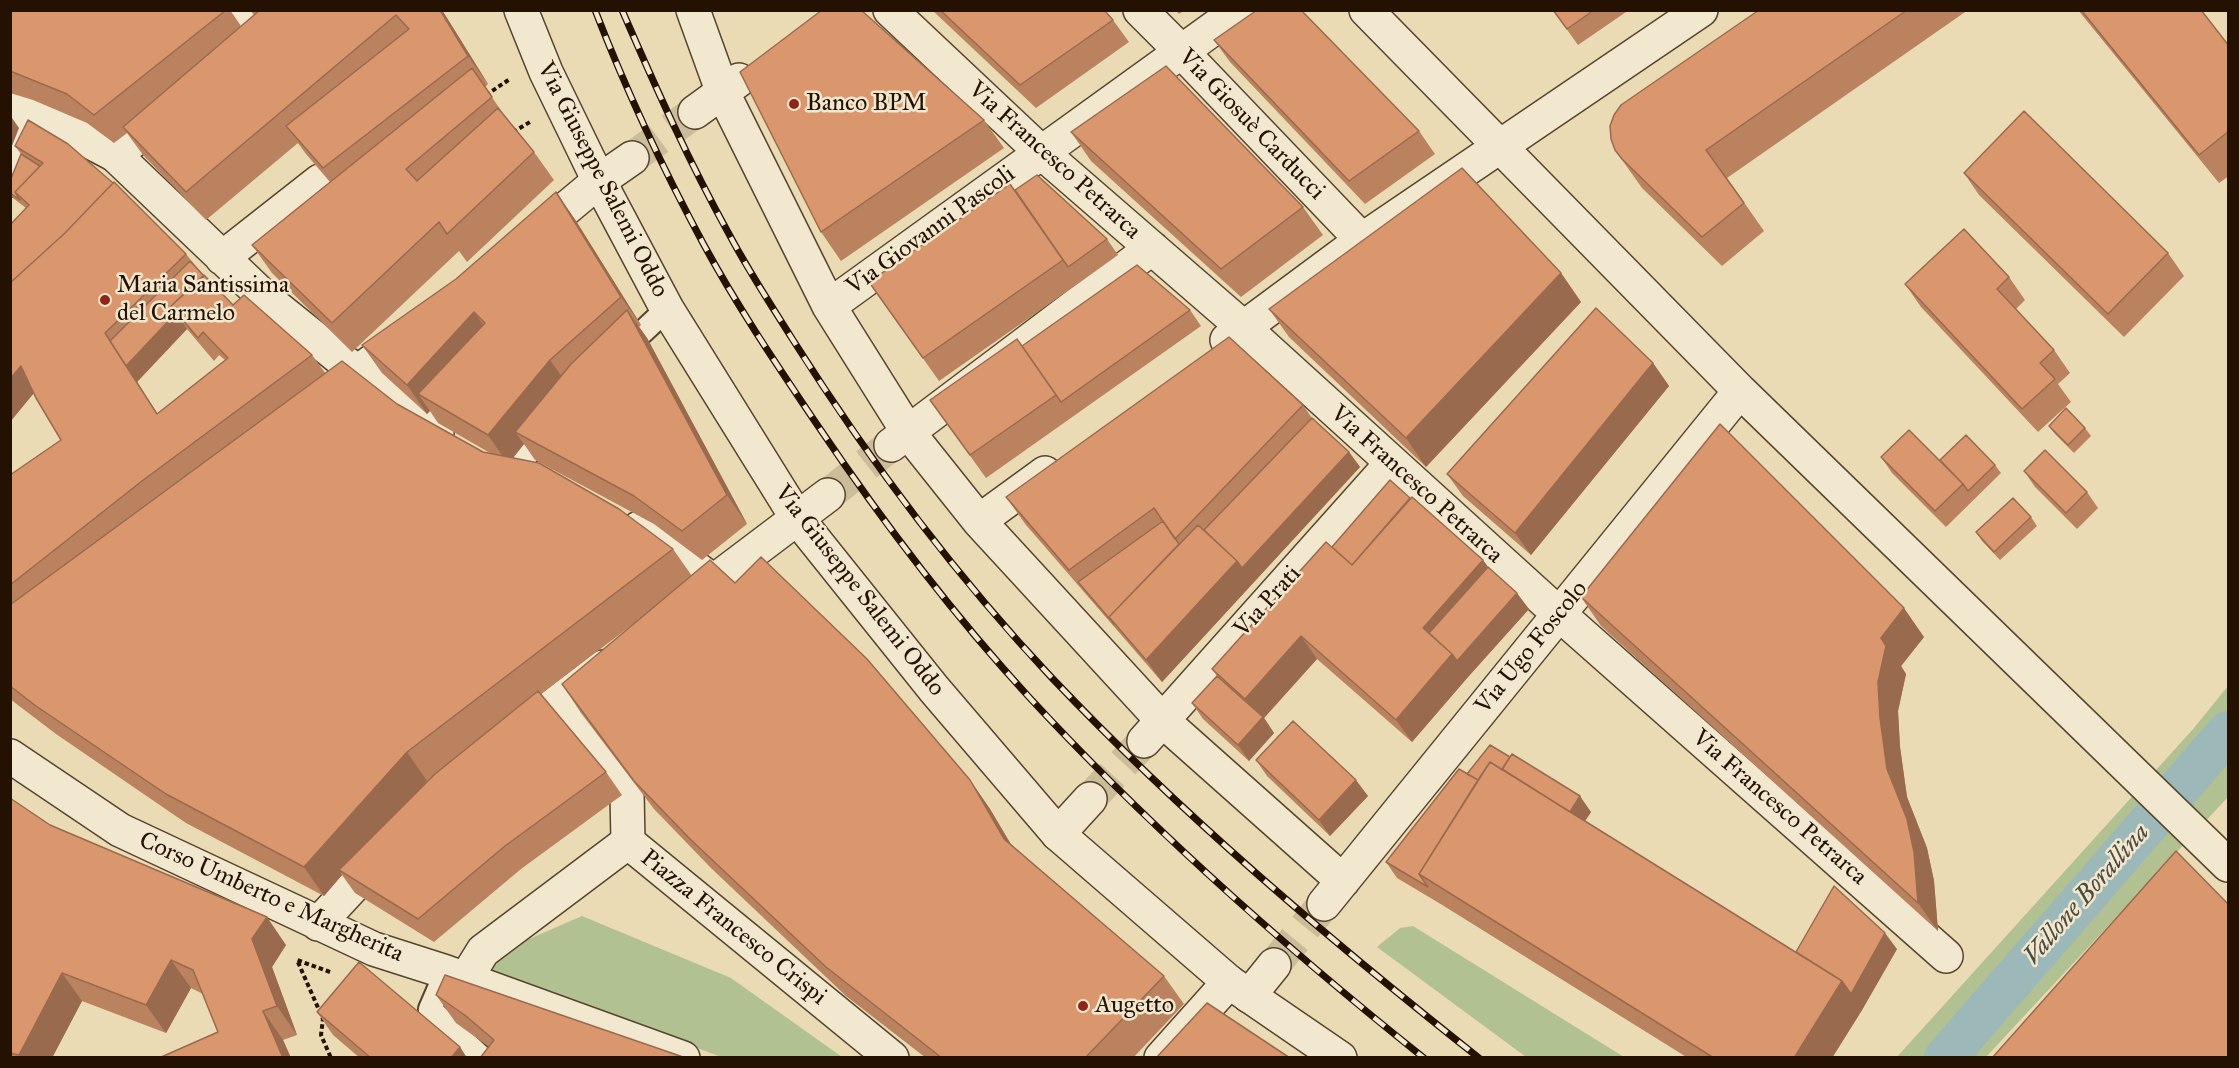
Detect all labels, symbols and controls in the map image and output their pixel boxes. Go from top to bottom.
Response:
street label: Via Giosuè Carducci [1172,44,1330,206]
street label: Via Giuseppe Salemi Oddo [530,58,674,302]
street label: Via Francesco Petrarca [962,76,1146,246]
place label: Banco BPM [806,90,927,118]
marker: Banco BPM [787,97,801,111]
street label: Via Giovanni Pascoli [841,160,1021,302]
place label: Maria Santissima del Carmelo [117,272,289,328]
marker: Maria Santissima del Carmelo [98,293,112,307]
street label: Via Francesco Petrarca [1324,400,1508,570]
street label: Via Giuseppe Salemi Oddo [768,480,950,702]
street label: Via Prati [1228,560,1308,644]
street label: Via Ugo Foscolo [1470,576,1594,720]
street label: Via Francesco Petrarca [1686,724,1872,892]
water label: Vallone Borallina [2017,818,2157,972]
street label: Corso Umberto e Margherita [134,827,408,969]
street label: Piazza Francesco Crispi [634,844,832,1012]
place label: Augetto [1095,992,1174,1020]
marker: Augetto [1076,999,1090,1013]

